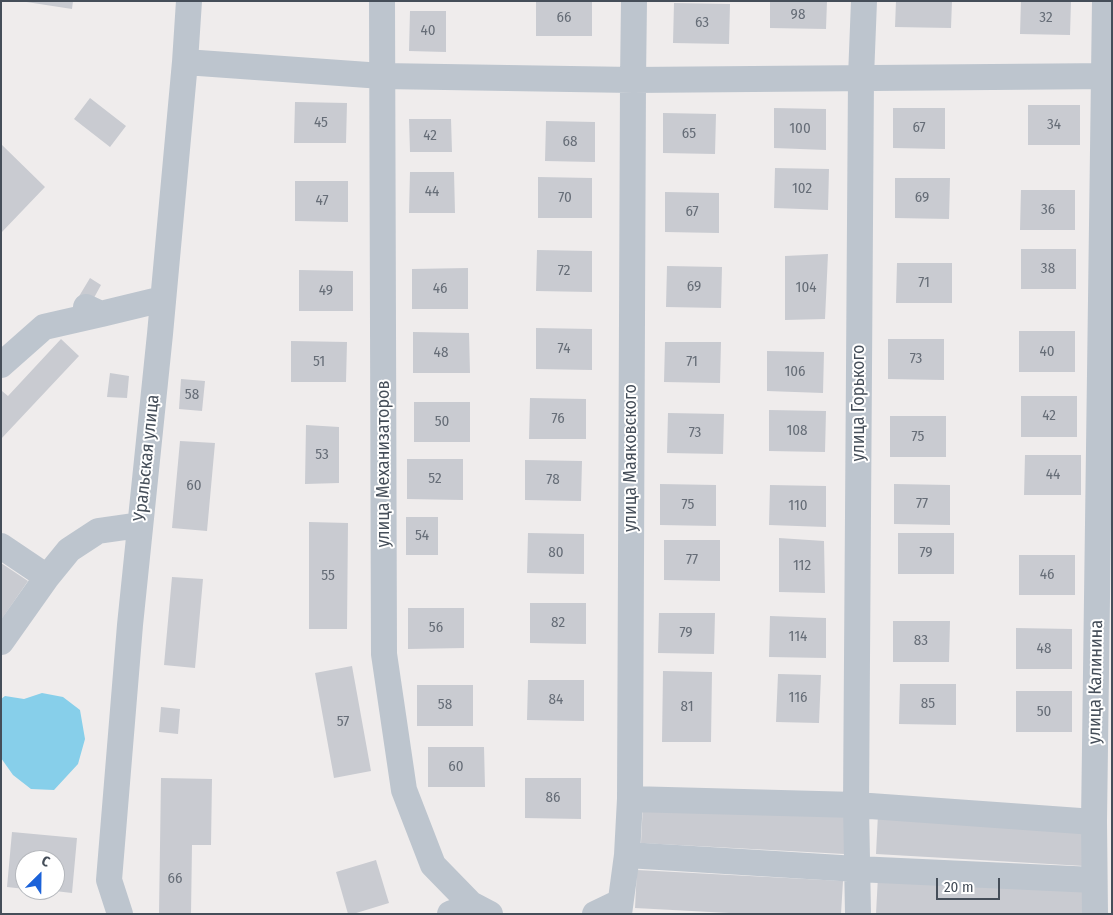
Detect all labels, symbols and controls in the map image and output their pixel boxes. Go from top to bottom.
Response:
house number: 98 [791,6,805,24]
house number: 66 [557,9,571,27]
house number: 32 [1039,9,1053,27]
house number: 63 [695,14,709,32]
house number: 40 [420,22,436,40]
house number: 45 [314,114,328,132]
house number: 34 [1047,116,1061,134]
house number: 67 [912,119,926,137]
house number: 100 [789,120,811,138]
house number: 65 [682,125,696,143]
house number: 42 [423,127,437,145]
house number: 68 [563,133,577,151]
house number: 102 [792,180,812,198]
house number: 44 [425,183,439,201]
house number: 70 [558,189,572,207]
house number: 69 [915,189,929,207]
house number: 47 [315,192,329,210]
house number: 36 [1041,201,1055,219]
house number: 67 [685,203,699,221]
house number: 38 [1041,260,1055,278]
house number: 72 [558,262,570,280]
house number: 71 [918,274,930,292]
house number: 69 [687,278,701,296]
house number: 104 [796,279,816,297]
house number: 46 [433,280,447,298]
house number: 49 [319,282,333,300]
house number: 74 [558,340,570,358]
house number: 40 [1039,343,1055,361]
house number: 48 [434,344,448,362]
street label: улица Горького [848,345,870,461]
house number: 73 [910,350,922,368]
house number: 51 [313,353,325,371]
house number: 71 [686,353,698,371]
house number: 106 [784,363,806,381]
street label: улица Механизаторов [373,380,395,548]
street label: улица Маяковского [620,384,642,532]
house number: 58 [185,386,199,404]
street label: Уральская улица [130,393,164,523]
house number: 42 [1042,407,1056,425]
house number: 76 [551,410,565,428]
house number: 50 [435,413,449,431]
house number: 108 [786,422,808,440]
house number: 73 [689,424,701,442]
house number: 75 [912,428,924,446]
house number: 53 [315,446,329,464]
house number: 44 [1046,466,1060,484]
house number: 52 [428,470,442,488]
house number: 78 [546,471,560,489]
house number: 60 [186,477,202,495]
house number: 77 [916,495,928,513]
house number: 75 [682,496,694,514]
house number: 110 [788,497,808,515]
house number: 54 [415,527,429,545]
house number: 80 [548,544,564,562]
house number: 79 [919,544,933,562]
house number: 77 [686,551,698,569]
house number: 112 [793,557,811,575]
house number: 46 [1040,566,1054,584]
house number: 55 [321,567,335,585]
house number: 82 [551,614,565,632]
house number: 56 [429,619,443,637]
street label: улица Калинина [1084,620,1108,744]
house number: 79 [679,624,693,642]
house number: 114 [789,628,807,646]
house number: 83 [914,632,928,650]
house number: 48 [1037,640,1051,658]
house number: 116 [789,689,807,707]
house number: 84 [549,691,563,709]
house number: 85 [921,695,935,713]
house number: 58 [438,696,452,714]
house number: 81 [681,698,693,716]
house number: 50 [1037,703,1051,721]
house number: 57 [337,713,349,731]
house number: 60 [448,758,464,776]
house number: 86 [546,789,560,807]
north arrow [15,850,65,900]
text: С [39,852,52,871]
scale bar [938,868,1002,900]
house number: 66 [168,870,182,888]
text: 20 m [944,878,974,896]

